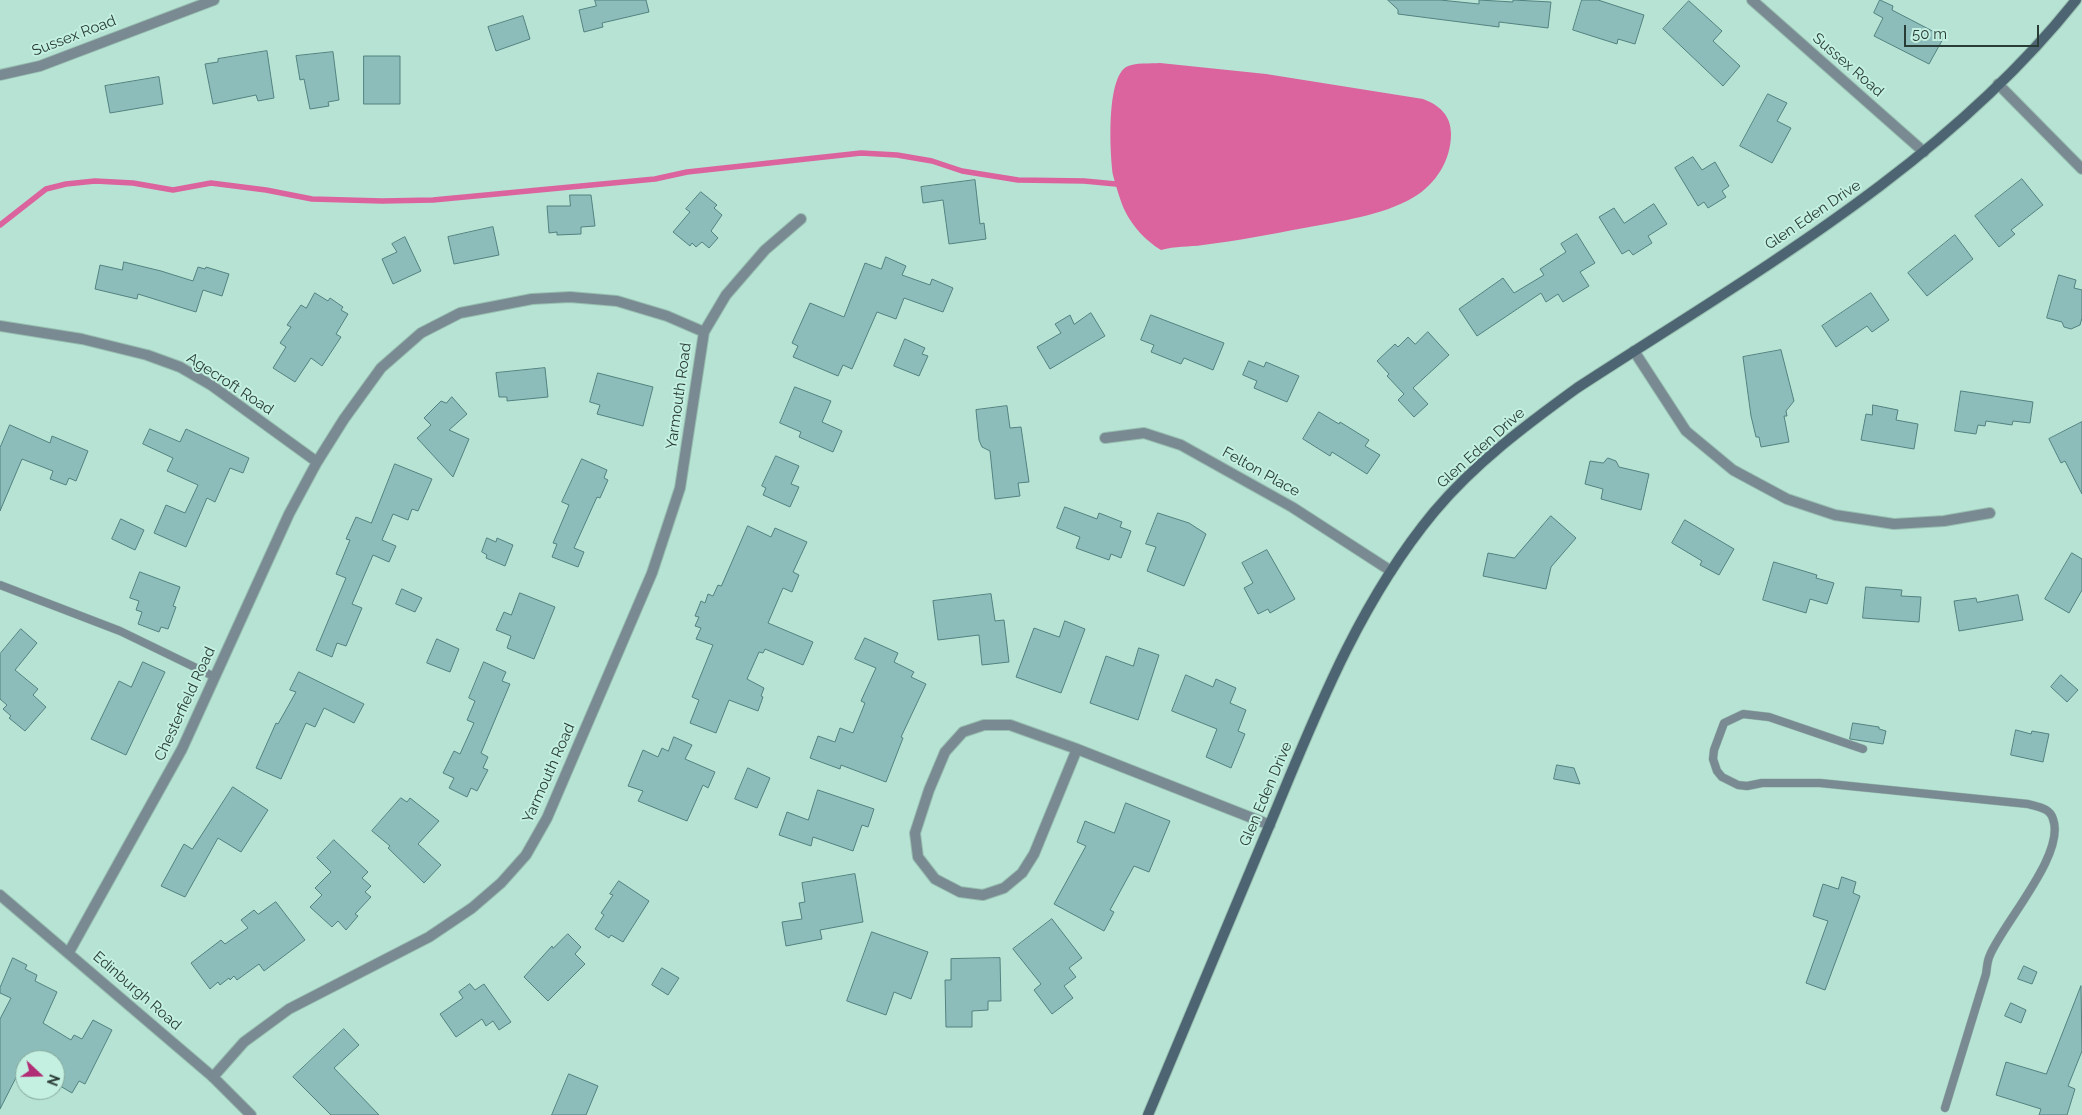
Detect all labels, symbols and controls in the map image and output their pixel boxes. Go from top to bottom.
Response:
street label: Sussex Road [30,12,118,60]
scale bar [1907,15,2042,47]
text: 50 m [1912,25,1947,43]
street label: Sussex Road [1809,29,1887,101]
street label: Glen Eden Drive [1762,176,1864,254]
street label: Yarmouth Road [663,342,695,450]
street label: Agecroft Road [183,349,277,419]
street label: Glen Eden Drive [1434,404,1528,492]
street label: Felton Place [1219,443,1303,501]
street label: Chesterfield Road [151,644,219,764]
street label: Yarmouth Road [519,720,579,826]
street label: Glen Eden Drive [1236,739,1296,849]
street label: Edinburgh Road [89,948,185,1034]
north arrow [15,1050,65,1100]
text: N [44,1072,62,1088]

